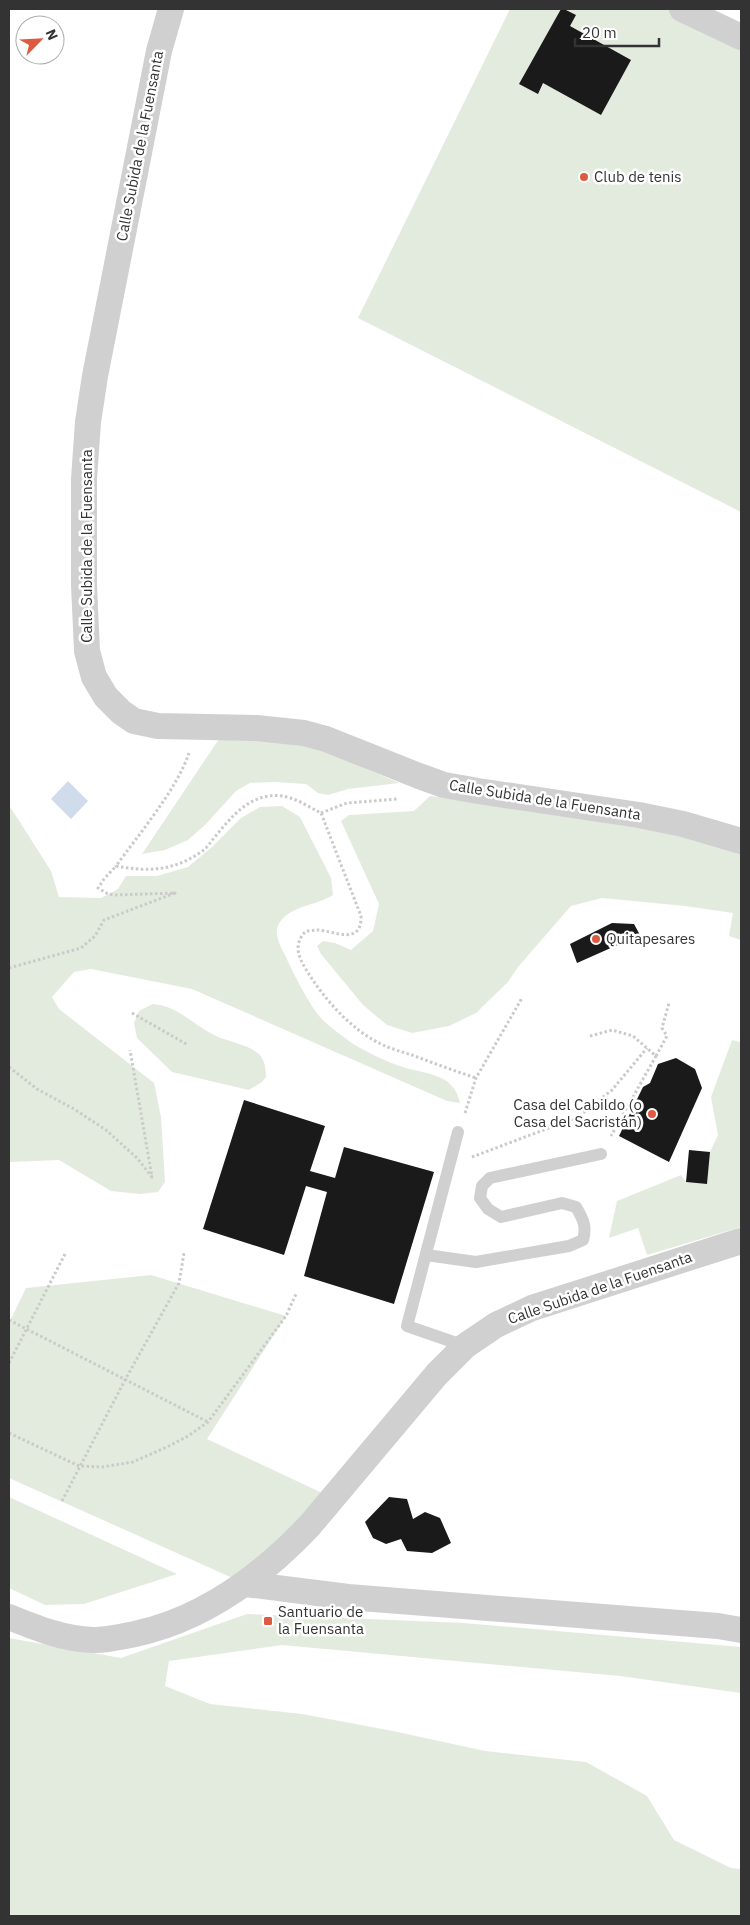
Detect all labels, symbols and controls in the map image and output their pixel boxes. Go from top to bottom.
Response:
north arrow [15,15,65,65]
scale bar [575,15,659,47]
text: 20 m [582,23,617,42]
text: N [42,26,62,43]
street label: Calle Subida de la Fuensanta [112,49,167,243]
place label: Club de tenis [594,167,682,186]
marker: Club de tenis [578,171,590,183]
street label: Calle Subida de la Fuensanta [77,449,96,643]
street label: Calle Subida de la Fuensanta [448,775,642,824]
place label: Quitapesares [606,929,695,948]
marker: Quitapesares [590,933,602,945]
place label: Casa del Cabildo (o Casa del Sacristán) [513,1095,642,1131]
marker: Casa del Cabildo (o Casa del Sacristán) [646,1108,658,1120]
street label: Calle Subida de la Fuensanta [505,1247,694,1328]
place label: Santuario de la Fuensanta [278,1602,364,1638]
marker: Santuario de la Fuensanta [262,1615,274,1627]

